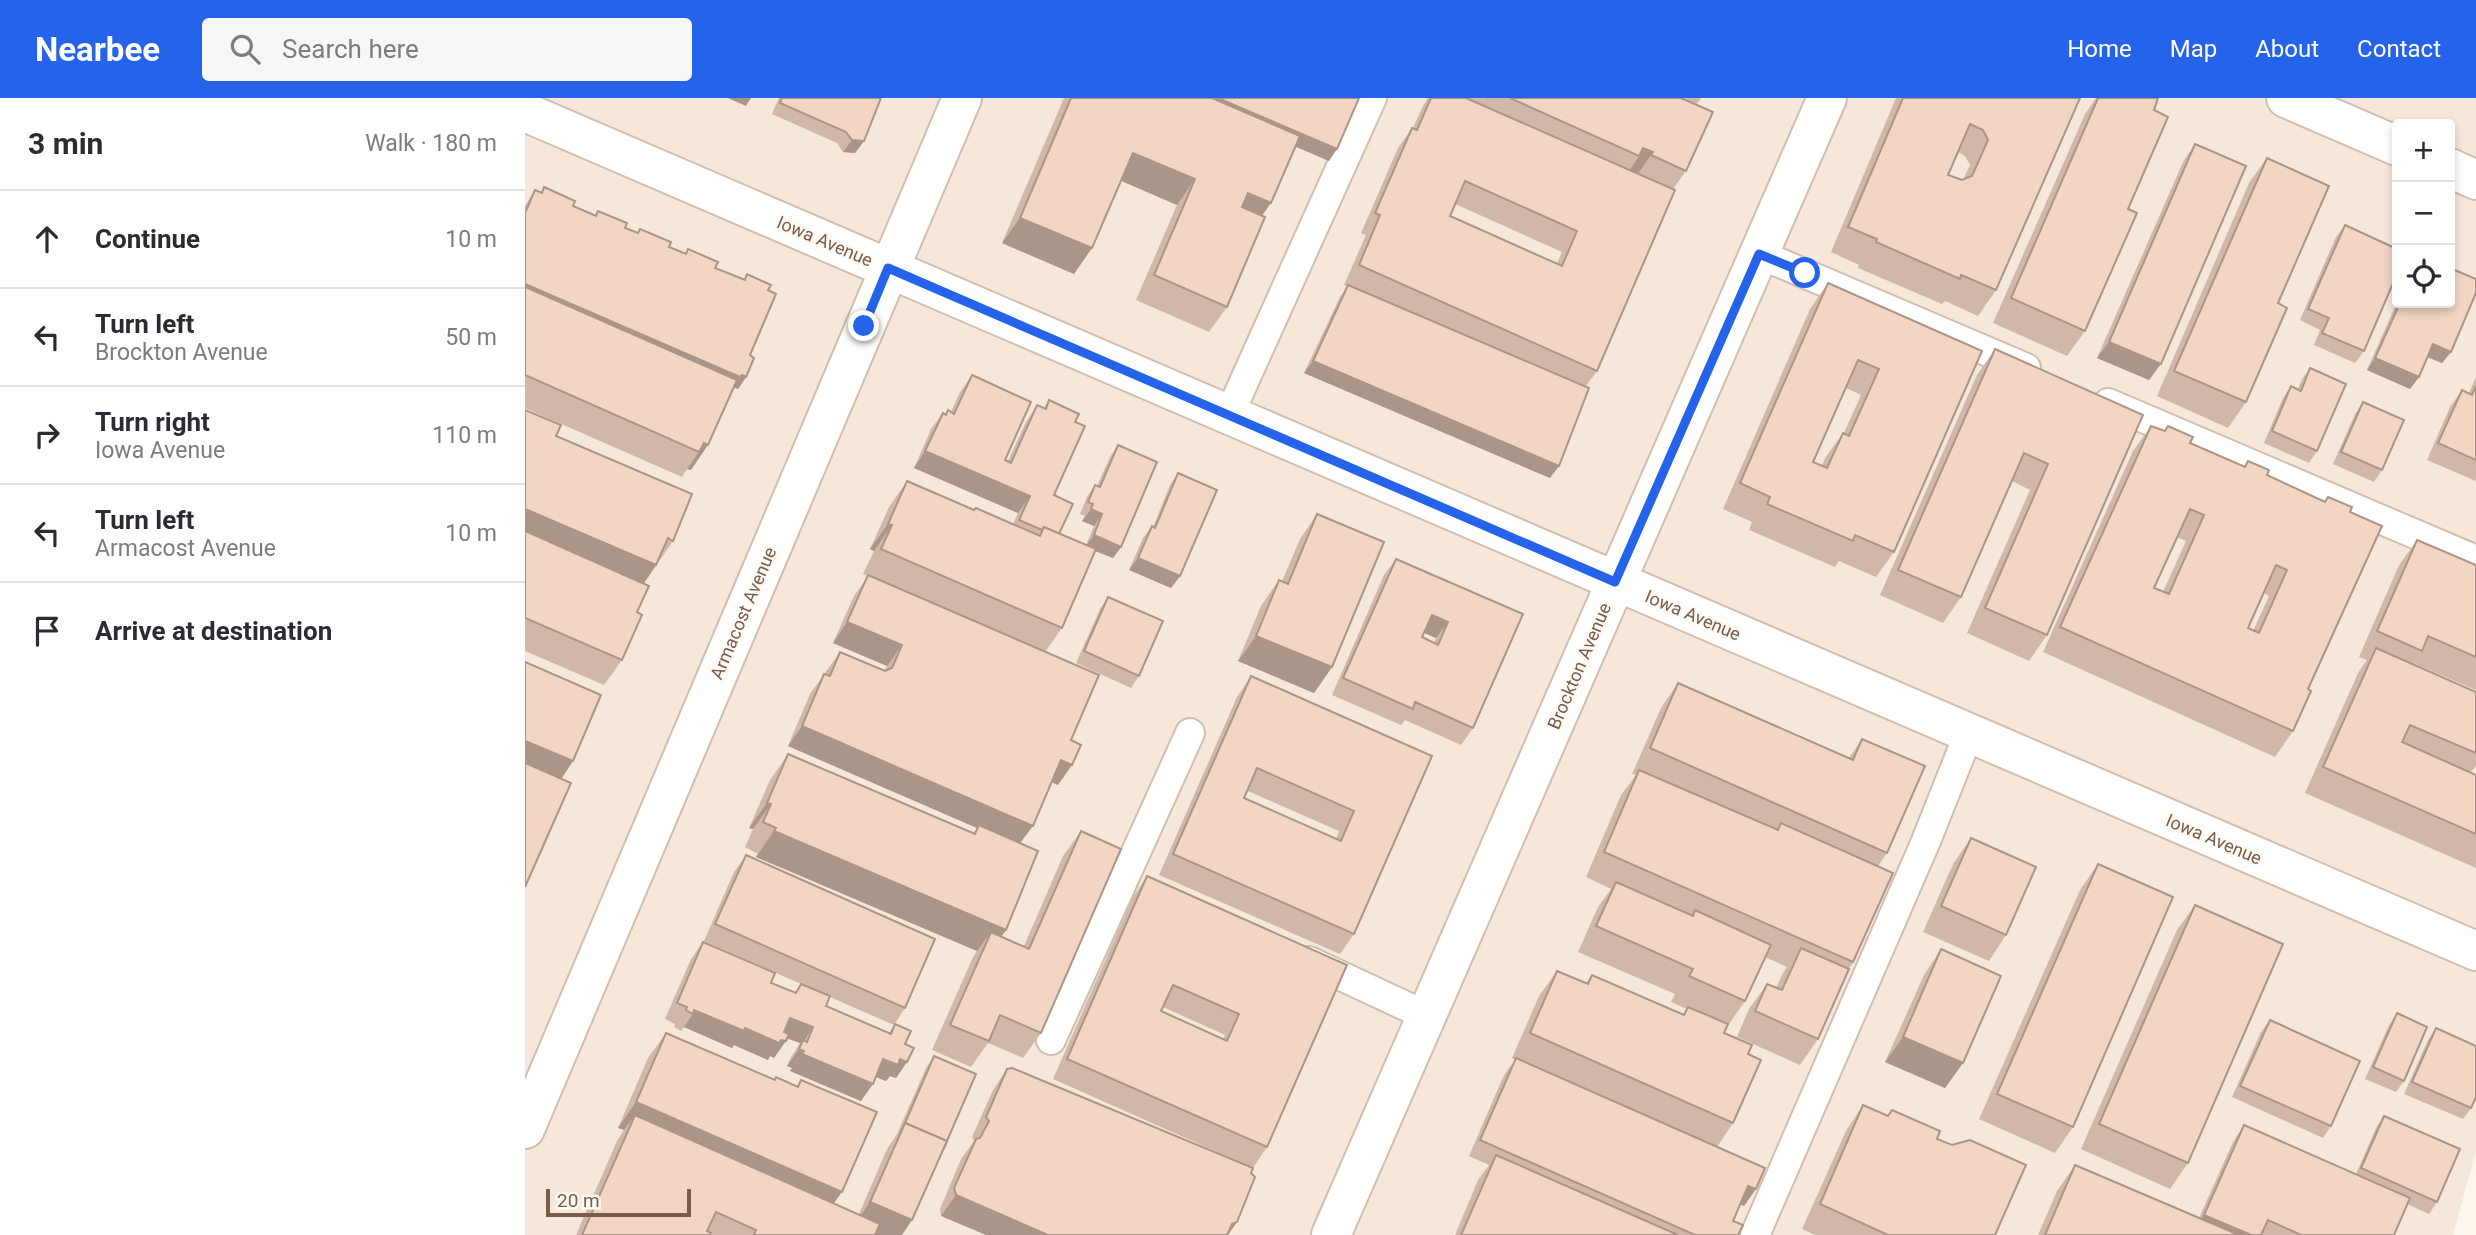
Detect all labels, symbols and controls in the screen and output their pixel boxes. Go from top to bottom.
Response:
search box [202,18,692,81]
text: Nearbee [35,30,160,69]
icon: search [226,30,264,68]
text: Search here [282,34,419,64]
text: Home [2067,35,2132,63]
text: Map [2170,35,2217,63]
text: About [2255,35,2319,63]
text: Contact [2357,35,2441,63]
map controls [2392,119,2455,308]
button: + [2392,119,2455,182]
text: 3 min [28,126,103,161]
text: Walk · 180 m [365,130,497,157]
button: − [2392,182,2455,245]
street label: Iowa Avenue [774,211,876,271]
icon: ahead [28,220,66,258]
text: Continue [95,224,200,254]
text: 10 m [445,226,497,253]
button: locate [2392,245,2455,308]
route start [1789,257,1820,288]
text: Turn left [95,309,194,339]
route end [848,310,879,341]
icon: left [28,318,66,356]
text: 50 m [445,324,497,351]
text: Brockton Avenue [95,339,268,366]
text: Turn right [95,407,210,437]
icon: right [28,416,66,454]
text: 110 m [432,422,497,449]
text: Iowa Avenue [95,437,225,464]
text: Turn left [95,505,194,535]
icon: left [28,514,66,552]
text: 10 m [445,520,497,547]
text: Armacost Avenue [95,535,276,562]
street label: Armacost Avenue [706,544,780,682]
street label: Iowa Avenue [1642,585,1744,645]
street label: Brockton Avenue [1543,600,1615,732]
icon: arrive [28,612,66,650]
text: Arrive at destination [95,616,332,646]
street label: Iowa Avenue [2163,809,2265,869]
scale bar [546,1186,691,1218]
text: 20 m [557,1189,600,1212]

